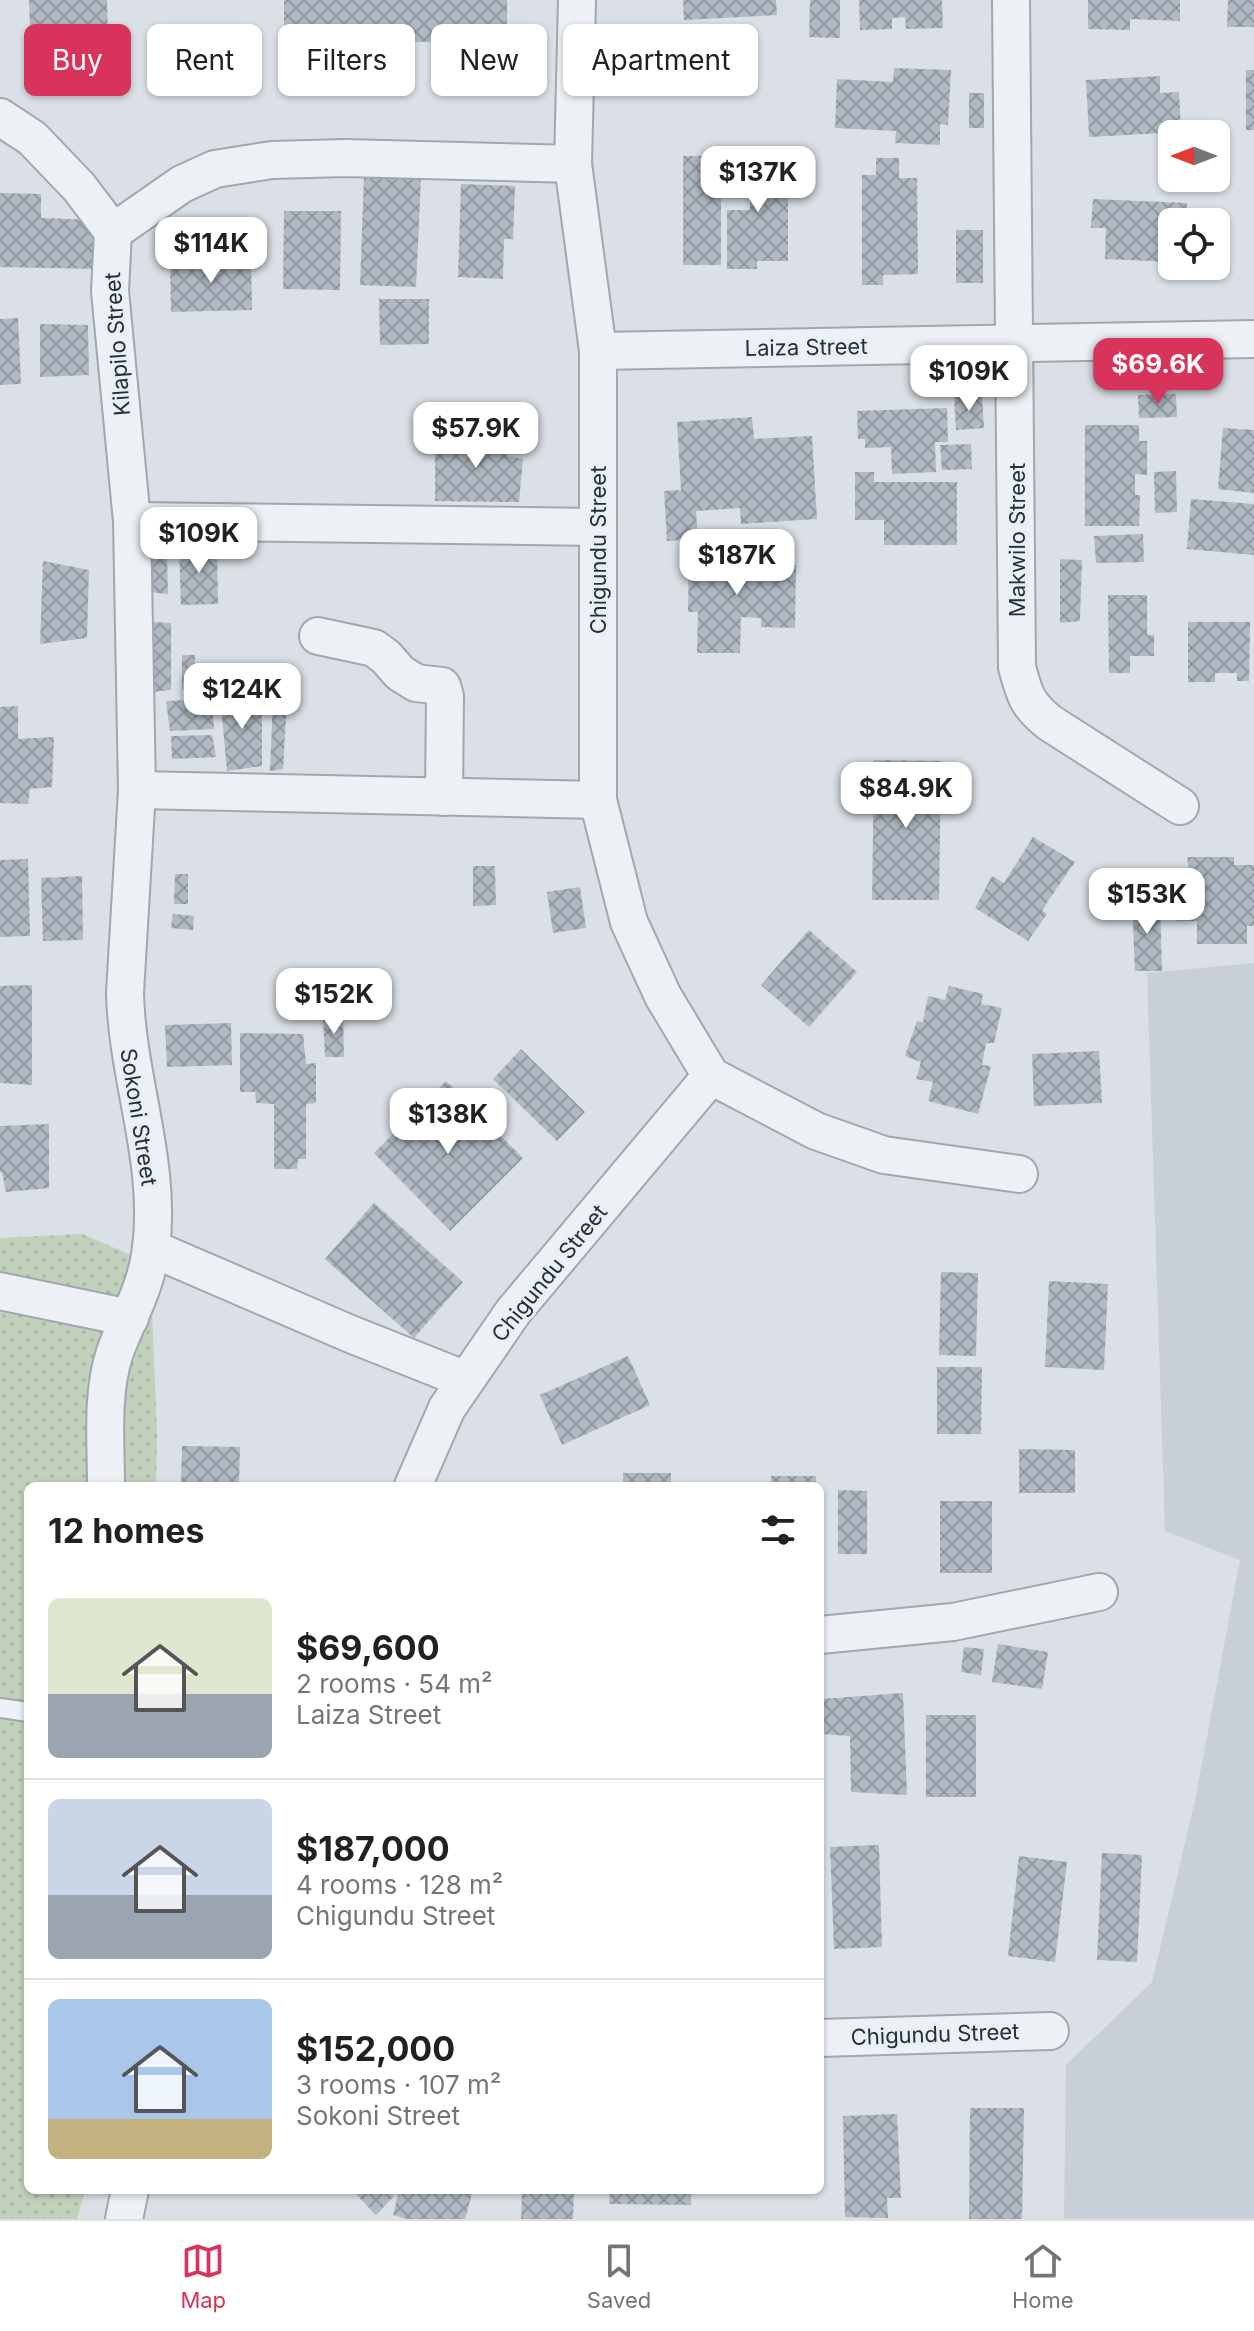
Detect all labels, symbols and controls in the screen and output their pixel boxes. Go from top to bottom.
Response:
chip: Buy [24,24,131,96]
chip: Rent [147,24,262,96]
chip: Filters [278,24,415,96]
chip: New [431,24,547,96]
chip: Apartment [563,24,758,96]
north arrow [1158,120,1230,192]
map controls [1158,120,1230,280]
pin: $137K [702,146,814,214]
text: $137K [719,156,797,187]
button: locate [1158,208,1230,280]
pin: $114K [155,217,267,285]
text: $114K [173,227,249,258]
street label: Kilapilo Street [99,271,135,417]
street label: Laiza Street [744,333,868,361]
pin: $69.6K [1093,338,1223,406]
pin: $109K [913,345,1025,413]
text: $69.6K [1111,348,1205,379]
text: $109K [928,355,1010,386]
pin: $57.9K [411,402,541,470]
text: $57.9K [431,412,521,443]
street label: Makwilo Street [1004,463,1030,617]
street label: Chigundu Street [585,466,611,634]
pin: $109K [143,507,255,575]
text: $109K [158,517,240,548]
pin: $187K [681,529,793,597]
text: $187K [698,539,776,570]
pin: $124K [186,663,298,731]
text: $124K [202,673,282,704]
pin: $84.9K [841,762,971,830]
text: $84.9K [859,772,953,803]
pin: $153K [1091,868,1203,936]
text: $153K [1107,878,1187,909]
pin: $152K [278,968,390,1036]
text: $152K [294,978,374,1009]
street label: Sokoni Street [115,1046,163,1188]
pin: $138K [392,1088,504,1156]
text: $138K [408,1098,488,1129]
street label: Chigundu Street [486,1199,612,1347]
icon: filters [756,1508,800,1552]
text: 12 homes [48,1510,204,1551]
text: $69,600 [296,1627,440,1668]
icon: home [112,1630,208,1726]
text: 2 rooms · 54 m² [296,1668,493,1699]
text: Laiza Street [296,1699,441,1730]
text: $187,000 [296,1828,450,1869]
icon: home [112,1831,208,1927]
text: 4 rooms · 128 m² [296,1869,503,1900]
text: Chigundu Street [296,1900,495,1931]
street label: Chigundu Street [850,2018,1020,2050]
text: $152,000 [296,2028,455,2069]
icon: home [112,2031,208,2127]
text: 3 rooms · 107 m² [296,2069,501,2100]
text: Sokoni Street [296,2100,460,2131]
tab: Map [180,2239,226,2313]
tab: Saved [587,2239,651,2313]
tab: Home [1012,2239,1074,2313]

